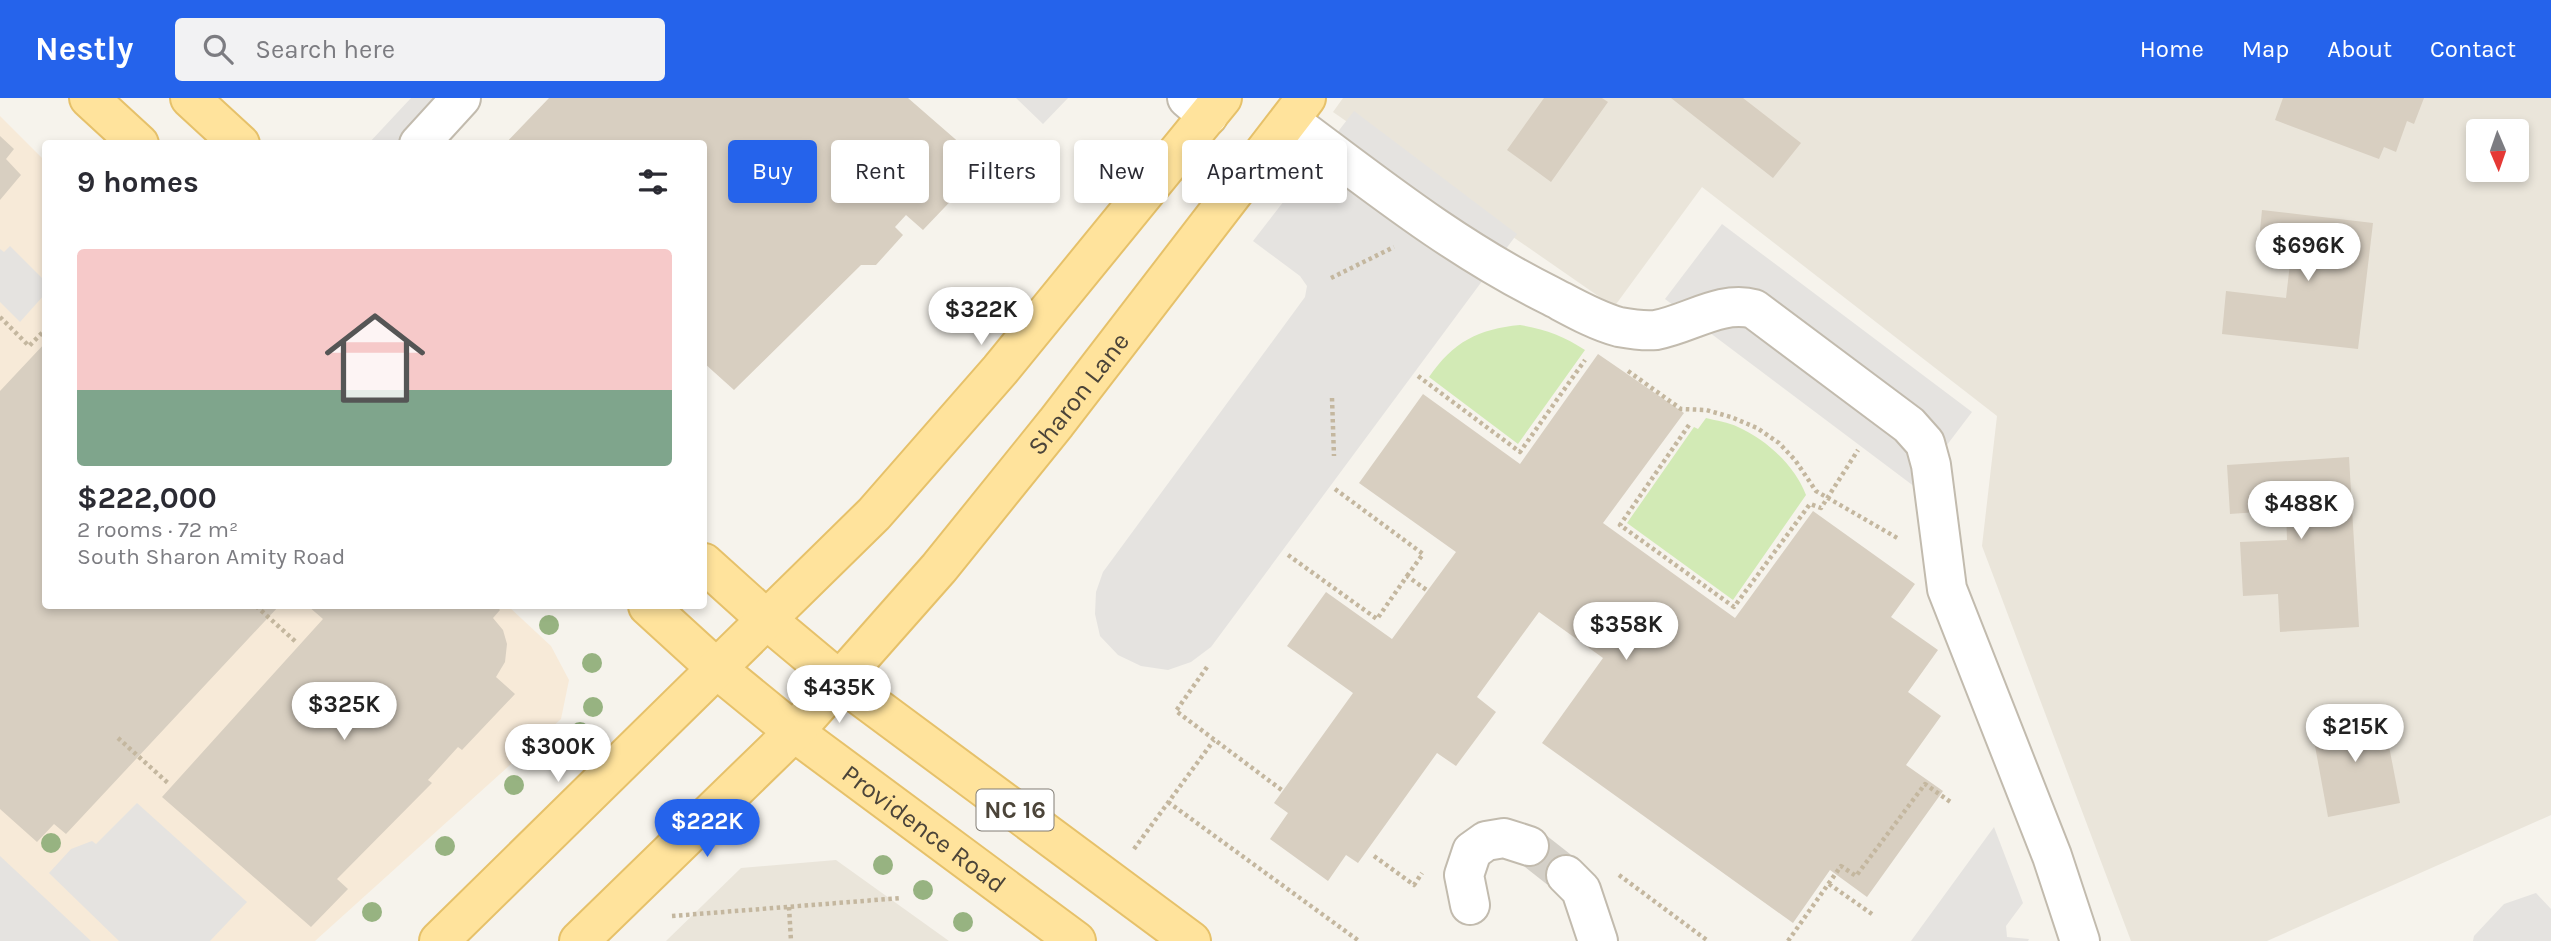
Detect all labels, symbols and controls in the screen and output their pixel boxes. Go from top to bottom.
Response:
search box [175,18,665,81]
text: Nestly [35,30,133,68]
icon: search [199,30,237,68]
text: Search here [255,34,395,65]
text: Home [2140,35,2204,63]
text: Map [2242,35,2289,63]
text: About [2327,35,2392,63]
text: Contact [2430,35,2516,63]
north arrow [2466,119,2529,182]
map controls [2466,119,2529,182]
chip: Buy [728,140,817,203]
chip: Rent [831,140,929,203]
chip: Filters [943,140,1060,203]
chip: New [1074,140,1168,203]
chip: Apartment [1182,140,1347,203]
icon: filters [634,163,672,201]
text: 9 homes [77,164,199,200]
pin: $696K [2259,223,2357,283]
text: $696K [2272,232,2344,259]
pin: $322K [932,288,1030,347]
icon: home [312,295,438,421]
text: $322K [944,296,1018,323]
street label: Sharon Lane [1021,326,1136,461]
text: $222,000 [77,480,217,516]
pin: $488K [2252,482,2350,541]
text: $488K [2264,490,2338,517]
text: 2 rooms · 72 m² [77,516,238,543]
text: South Sharon Amity Road [77,543,345,570]
pin: $358K [1577,602,1675,662]
text: $358K [1589,611,1663,638]
pin: $435K [790,666,888,725]
text: $435K [803,674,875,701]
pin: $325K [295,682,393,742]
text: $325K [308,691,380,718]
pin: $215K [2306,704,2404,764]
text: $215K [2322,713,2388,740]
pin: $300K [509,724,607,784]
text: $300K [521,733,595,760]
street label: Providence Road [836,758,1012,899]
road number: NC 16 [976,790,1054,830]
pin: $222K [658,800,756,859]
text: $222K [671,808,743,835]

